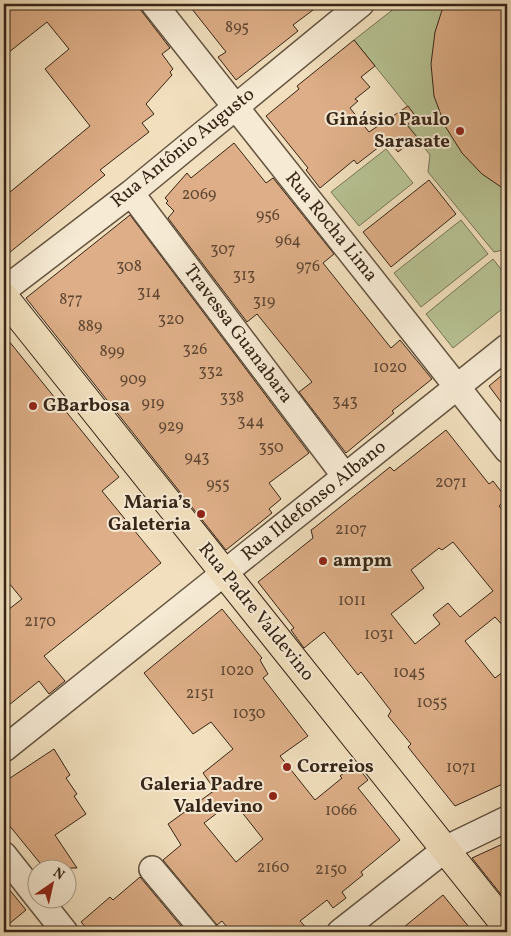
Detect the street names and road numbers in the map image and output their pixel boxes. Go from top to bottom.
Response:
street label: Rua Antônio Augusto [106,82,260,214]
street label: Rua Rocha Lima [278,166,384,288]
street label: Travessa Guanabara [177,259,299,409]
street label: Rua Ildefonso Albano [236,434,392,568]
street label: Rua Padre Valdevino [192,537,320,687]

